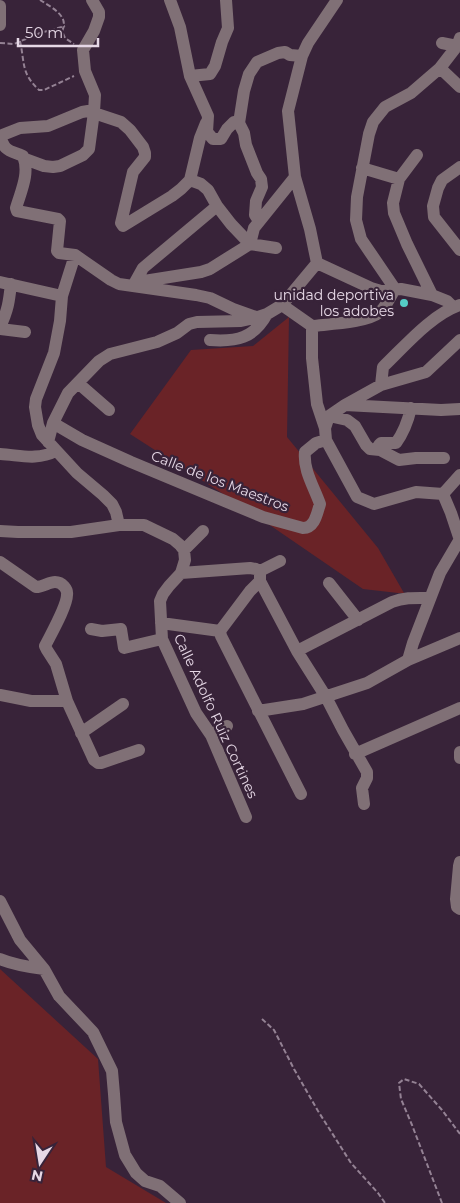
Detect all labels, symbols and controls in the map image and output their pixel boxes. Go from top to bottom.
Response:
scale bar [18,15,98,47]
text: 50 m [25,23,63,42]
place label: unidad deportiva los adobes [273,286,394,320]
marker: unidad deportiva los adobes [398,297,410,309]
street label: Calle de los Maestros [149,446,292,516]
street label: Calle Adolfo Ruiz Cortines [170,631,262,801]
north arrow [15,1138,65,1188]
text: N [30,1166,45,1186]

